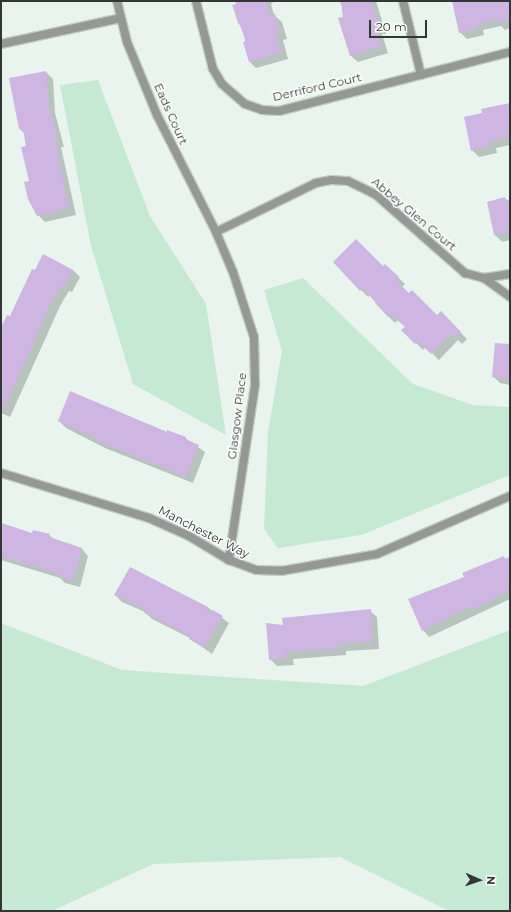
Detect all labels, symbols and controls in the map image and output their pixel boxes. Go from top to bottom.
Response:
scale bar [371,12,429,38]
text: 20 m [376,19,407,34]
street label: Derriford Court [271,70,363,104]
street label: Eads Court [151,81,191,147]
street label: Abbey Glen Court [369,174,459,254]
street label: Glasgow Place [225,372,249,460]
street label: Manchester Way [156,503,252,561]
north arrow [459,860,499,900]
text: N [484,876,498,885]

